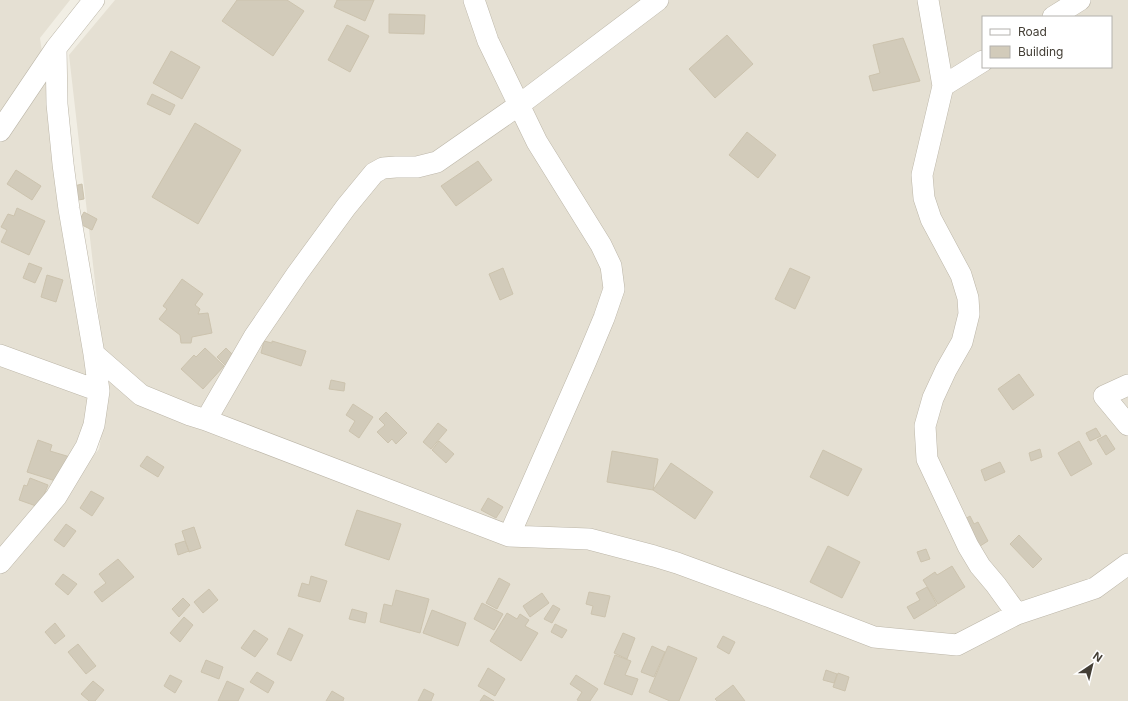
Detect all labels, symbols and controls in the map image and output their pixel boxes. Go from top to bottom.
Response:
legend [982,16,1112,68]
text: Road [1018,24,1047,39]
text: Building [1018,44,1063,59]
north arrow [1072,645,1112,685]
text: N [1090,649,1105,665]

